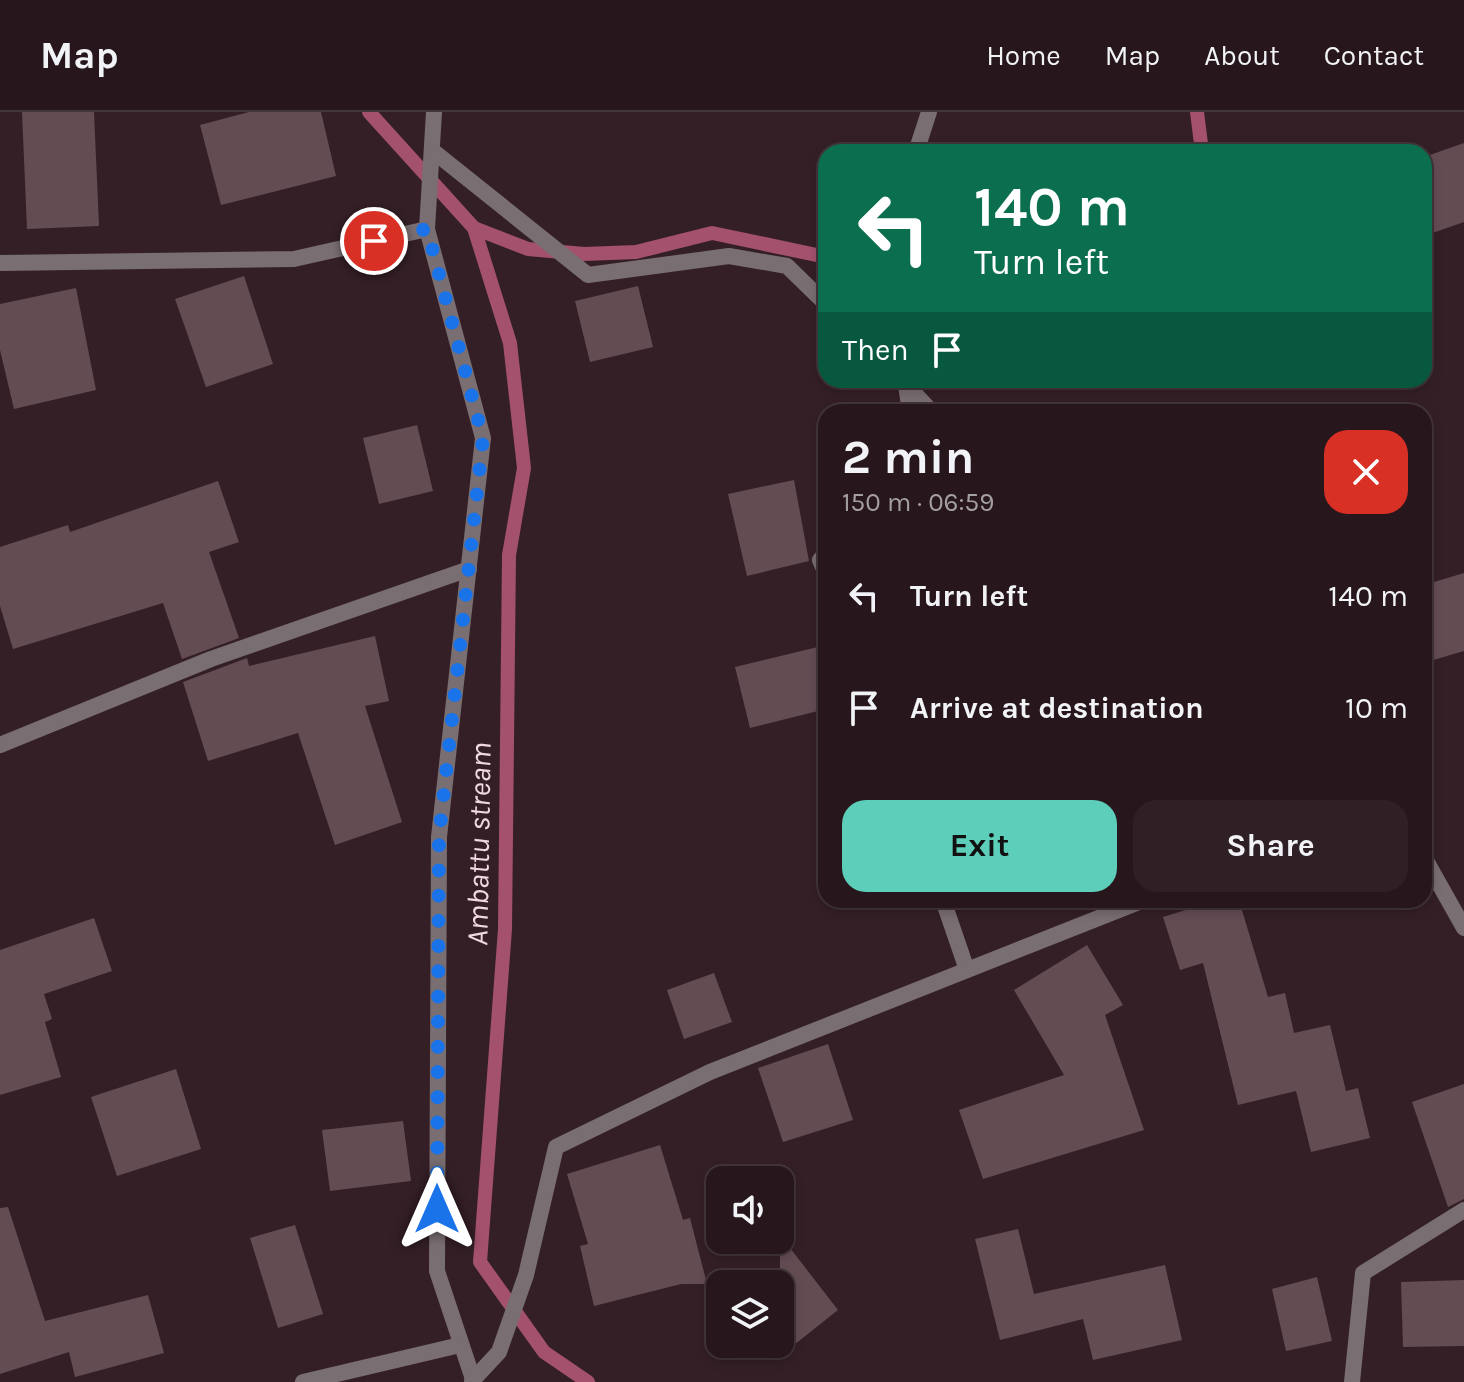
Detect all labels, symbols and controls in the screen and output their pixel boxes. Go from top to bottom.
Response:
text: Map [40,33,119,78]
text: Home [986,39,1061,72]
text: Map [1105,39,1160,72]
text: About [1204,39,1280,72]
text: Contact [1324,39,1424,72]
text: 140 m [974,174,1130,239]
icon: left [842,176,946,280]
pin [340,207,408,275]
icon: arrive [352,219,396,263]
text: Turn left [974,241,1109,283]
icon: arrive [925,328,969,372]
text: Then [842,332,909,368]
text: 2 min [842,429,974,485]
button: close [1324,430,1408,514]
text: 150 m · 06:59 [842,487,994,518]
icon: left [842,574,886,618]
text: Turn left [910,578,1028,614]
text: 140 m [1328,578,1408,614]
icon: arrive [842,686,886,730]
text: Arrive at destination [910,690,1204,726]
text: 10 m [1345,690,1408,726]
water label: Ambattu stream [459,742,499,946]
button: Exit [842,800,1117,892]
button: Share [1133,800,1408,892]
map controls [706,1166,794,1358]
button: sound [706,1166,794,1254]
position arrow [395,1167,479,1251]
button: layers [706,1270,794,1358]

